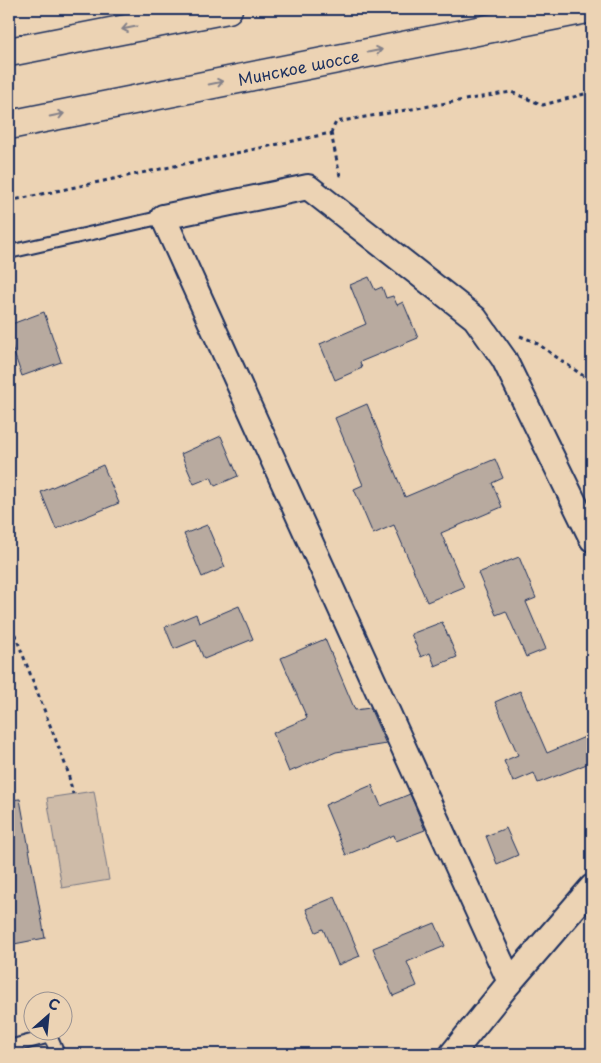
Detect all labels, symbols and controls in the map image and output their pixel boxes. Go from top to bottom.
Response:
one-way arrow [121,24,137,34]
street label: Минское шоссе [235,43,361,91]
one-way arrow [367,46,383,56]
one-way arrow [207,78,223,88]
one-way arrow [48,110,64,120]
north arrow [22,990,72,1040]
text: С [45,992,64,1016]

